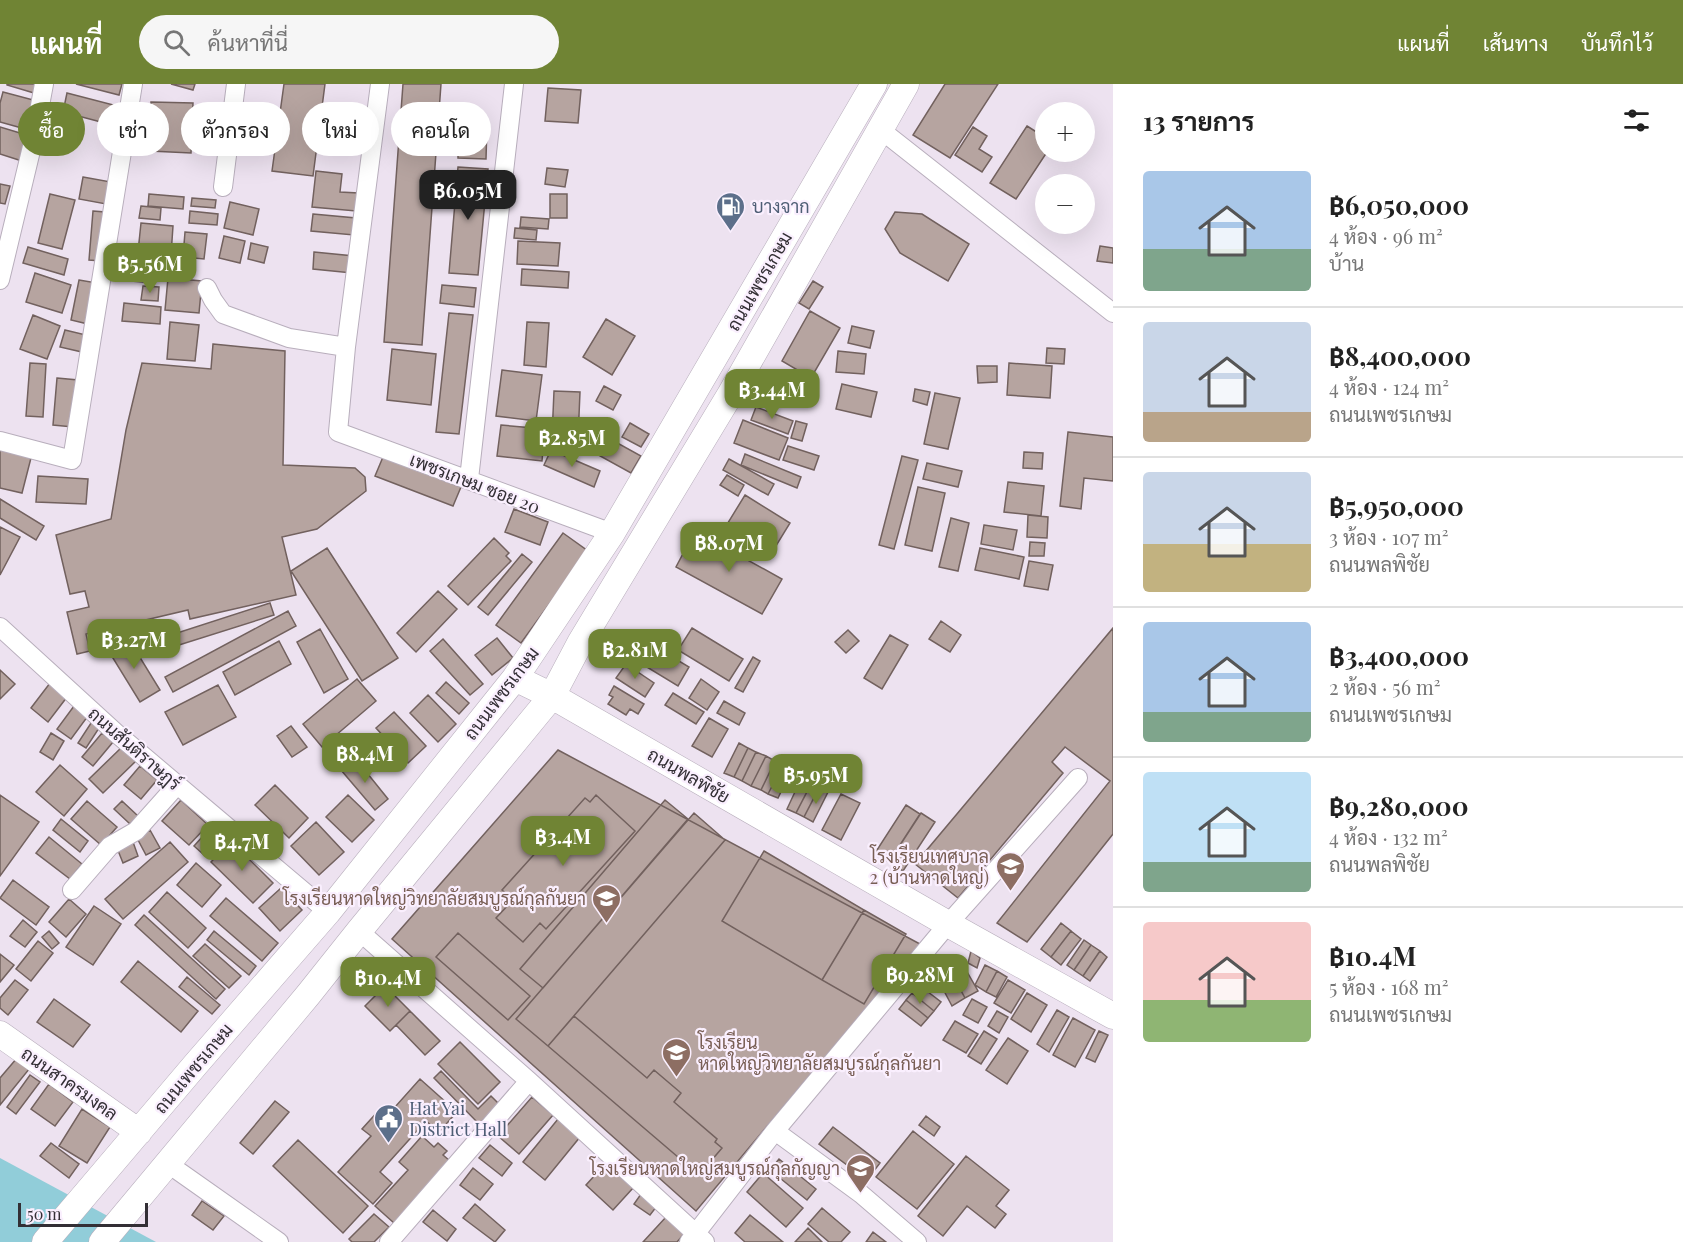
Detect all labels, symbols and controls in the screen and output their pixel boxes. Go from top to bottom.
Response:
search box [139,15,559,69]
text: แผนที่ [30,24,103,61]
icon: search [160,26,193,59]
text: ค้นหาที่นี่ [208,27,288,57]
text: แผนที่ [1397,28,1450,56]
text: เส้นทาง [1483,28,1548,56]
text: บันทึกไว้ [1581,28,1653,56]
chip: ซื้อ [18,102,85,156]
chip: เช่า [97,102,169,156]
chip: ตัวกรอง [181,102,290,156]
chip: ใหม่ [302,102,379,156]
chip: คอนโด [391,102,491,156]
map controls [1035,102,1095,234]
button: + [1035,102,1095,162]
text: 13 รายการ [1143,103,1255,138]
icon: filters [1620,104,1653,137]
pin: ฿6.05M [419,170,517,221]
button: − [1035,174,1095,234]
text: ฿6.05M [433,176,503,203]
text: ฿6,050,000 [1329,187,1469,222]
fuel station icon: บางจาก [715,190,747,232]
place label: บางจาก [752,194,810,218]
icon: home [1191,195,1263,267]
text: 4 ห้อง · 96 m² [1329,222,1443,249]
street label: ถนนเพชรเกษม [721,227,797,335]
pin: ฿5.56M [101,243,199,294]
text: ฿5.56M [117,249,183,276]
text: บ้าน [1329,249,1364,276]
text: ฿8,400,000 [1329,338,1471,373]
icon: home [1191,346,1263,418]
pin: ฿3.44M [723,369,821,420]
text: 4 ห้อง · 124 m² [1329,373,1449,400]
text: ฿3.44M [739,375,805,402]
text: ถนนเพชรเกษม [1329,400,1452,427]
pin: ฿2.85M [523,417,621,468]
text: ฿2.85M [539,423,605,450]
street label: เพชรเกษม ซอย 20 [406,447,544,519]
text: ฿5,950,000 [1329,488,1464,523]
icon: home [1191,496,1263,568]
pin: ฿8.07M [680,522,778,573]
text: 3 ห้อง · 107 m² [1329,523,1449,550]
text: ฿8.07M [694,528,764,555]
text: ถนนพลพิชัย [1329,550,1430,577]
pin: ฿3.27M [85,619,183,670]
text: ฿3.27M [101,625,167,652]
pin: ฿2.81M [586,629,684,680]
text: ฿2.81M [602,635,668,662]
text: ฿3,400,000 [1329,638,1469,673]
street label: ถนนเพชรเกษม [458,642,544,744]
icon: home [1191,646,1263,718]
text: 2 ห้อง · 56 m² [1329,673,1440,700]
text: ถนนเพชรเกษม [1329,700,1452,727]
street label: ถนนสันติราษฎร์ [83,701,187,796]
pin: ฿8.4M [323,733,407,784]
text: ฿8.4M [336,739,394,766]
street label: ถนนพลพิชัย [644,742,734,808]
pin: ฿5.95M [767,754,865,805]
text: ฿5.95M [783,760,849,787]
text: ฿9,280,000 [1329,788,1468,823]
icon: home [1191,796,1263,868]
pin: ฿3.4M [521,816,605,867]
pin: ฿4.7M [200,821,284,872]
text: ฿3.4M [535,822,591,849]
text: 4 ห้อง · 132 m² [1329,823,1448,850]
text: ฿4.7M [214,827,270,854]
place label: โรงเรียนเทศบาล 2 (บ้านหาดใหญ่) [869,844,989,889]
school or university icon: โรงเรียนเทศบาล 2 (บ้านหาดใหญ่) [994,850,1026,892]
text: ถนนพลพิชัย [1329,850,1430,877]
school or university icon: โรงเรียนหาดใหญ่วิทยาลัยสมบูรณ์กุลกันยา [591,882,623,924]
place label: โรงเรียนหาดใหญ่วิทยาลัยสมบูรณ์กุลกันยา [282,886,586,912]
text: ฿10.4M [1329,938,1416,973]
icon: home [1191,946,1263,1018]
pin: ฿9.28M [871,954,969,1005]
pin: ฿10.4M [339,957,437,1008]
text: ฿9.28M [886,960,954,987]
text: ฿10.4M [354,963,422,990]
text: 5 ห้อง · 168 m² [1329,973,1448,1000]
text: ถนนเพชรเกษม [1329,1000,1452,1027]
street label: ถนนเพชรเกษม [148,1018,238,1118]
place label: โรงเรียน หาดใหญ่วิทยาลัยสมบูรณ์กุลกันยา [697,1030,941,1077]
school or university icon: โรงเรียน หาดใหญ่วิทยาลัยสมบูรณ์กุลกันยา [661,1036,693,1078]
street label: ถนนสาครมงคล [17,1041,123,1125]
place label: Hat Yai District Hall [409,1096,507,1141]
public building icon: Hat Yai District Hall [372,1102,404,1144]
school or university icon: โรงเรียนหาดใหญ่สมบูรณ์กุลกัญญา [845,1152,877,1194]
place label: โรงเรียนหาดใหญ่สมบูรณ์กุลกัญญา [589,1156,840,1182]
scale bar [18,1200,148,1228]
text: 50 m [27,1203,61,1224]

